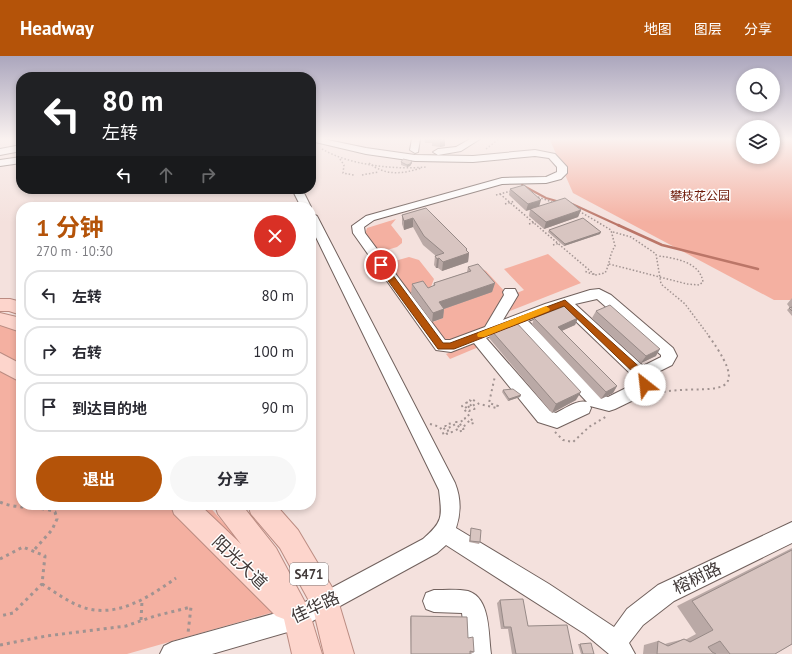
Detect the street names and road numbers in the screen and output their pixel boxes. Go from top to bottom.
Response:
street label: 阳光大道 [208,530,272,594]
street label: 榕树路 [669,557,725,599]
road number: S471 [290,563,328,585]
street label: 佳华路 [287,586,343,628]

